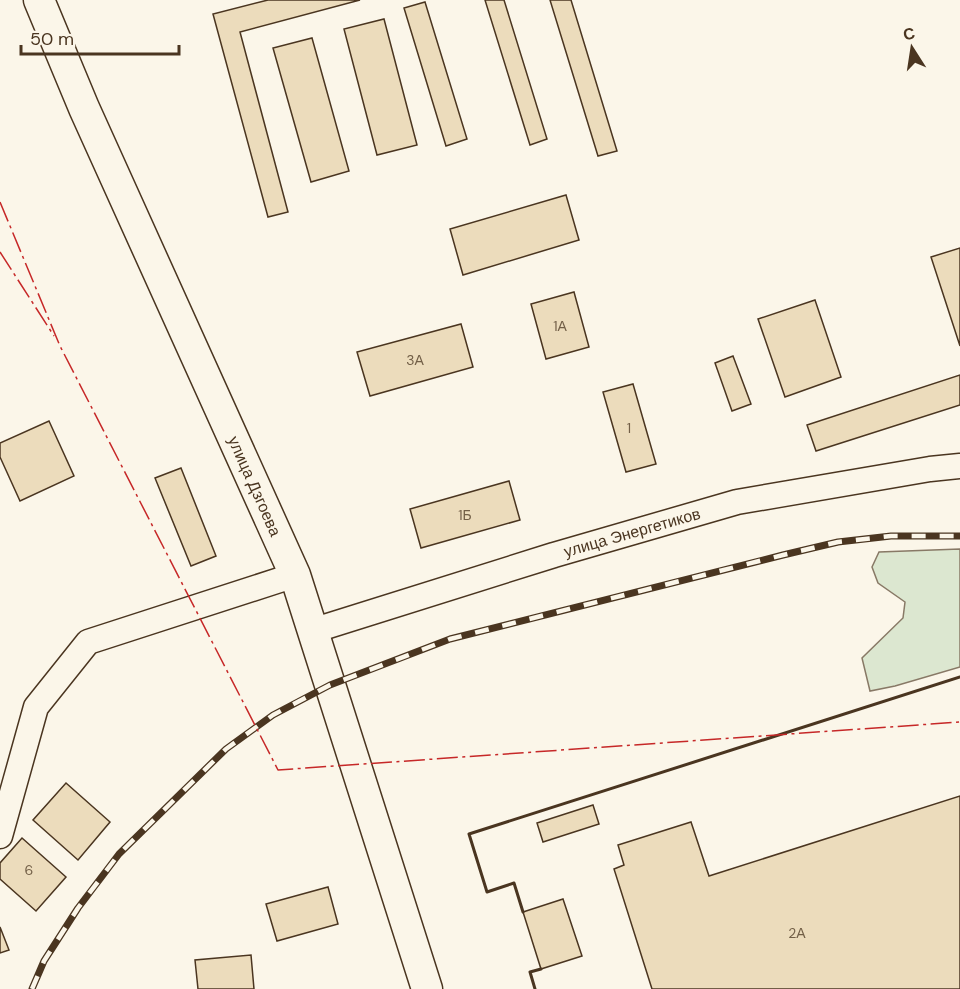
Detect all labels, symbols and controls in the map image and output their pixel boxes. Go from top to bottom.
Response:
scale bar [21,18,178,56]
north arrow [882,18,942,78]
text: С [901,22,917,45]
text: 50 m [30,27,74,51]
house number: 1А [553,317,568,335]
house number: 3А [406,351,424,369]
house number: 1 [627,419,631,437]
street label: улица Дзгоева [223,433,286,540]
street label: улица Энергетиков [561,503,703,562]
house number: 1Б [458,506,472,524]
house number: 6 [25,861,33,879]
house number: 2А [788,924,806,942]

